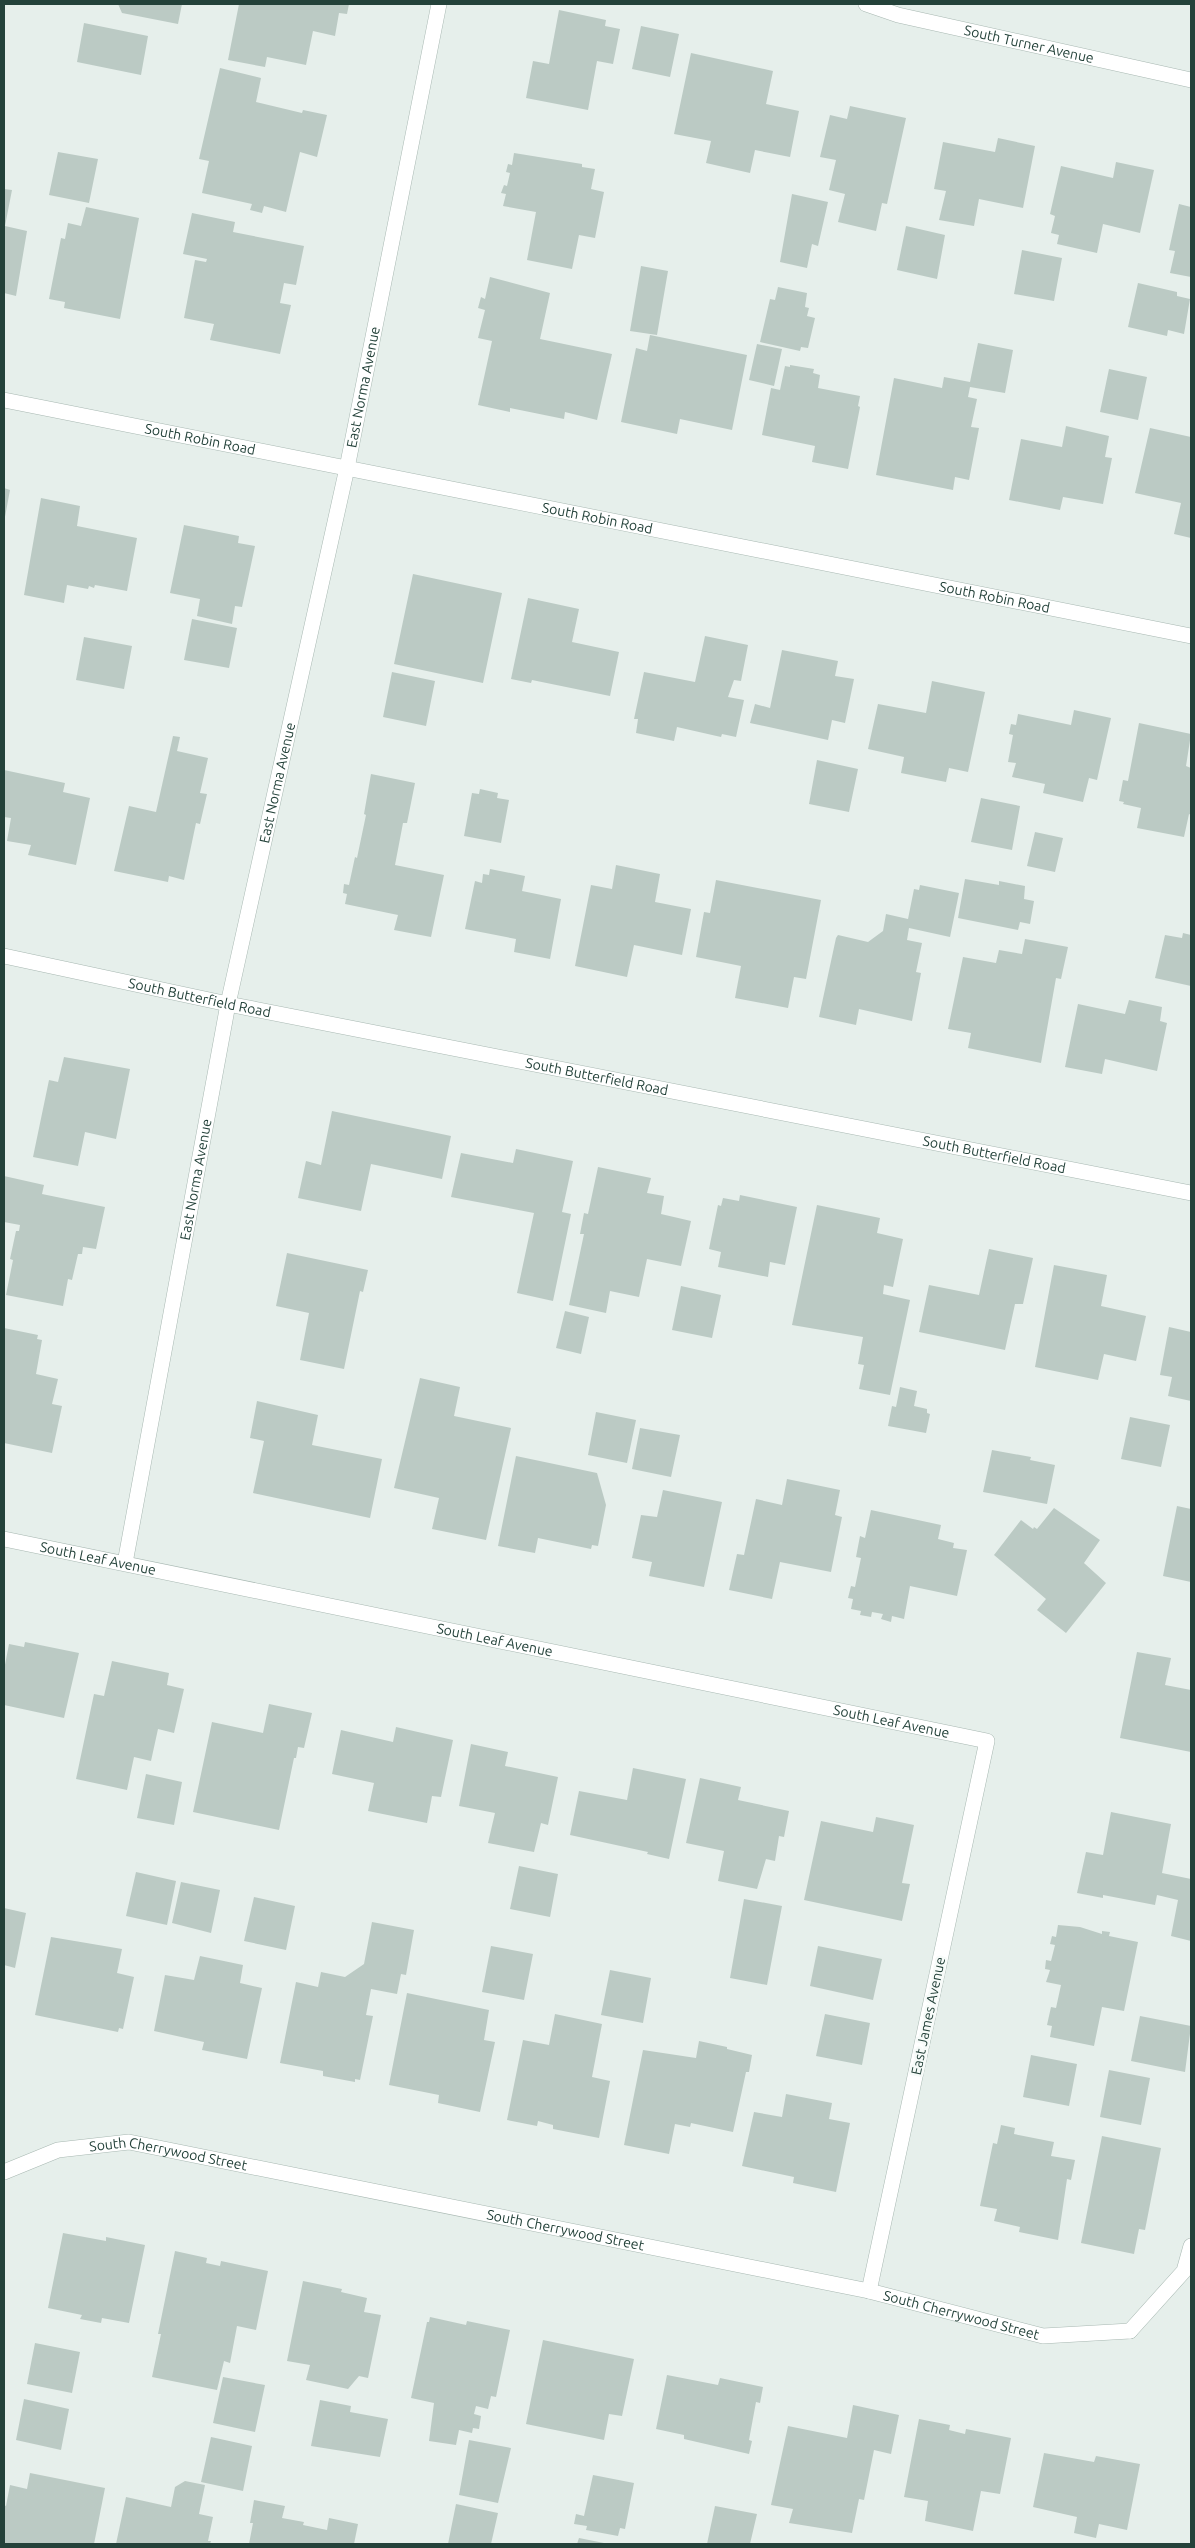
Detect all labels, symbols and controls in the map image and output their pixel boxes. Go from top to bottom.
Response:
street label: South Turner Avenue [963,22,1095,66]
street label: East Norma Avenue [343,325,383,449]
street label: South Robin Road [144,420,257,458]
street label: South Robin Road [541,499,654,537]
street label: South Robin Road [938,578,1051,616]
street label: East Norma Avenue [256,721,298,845]
street label: South Butterfield Road [127,975,272,1020]
street label: South Butterfield Road [524,1055,670,1098]
street label: East Norma Avenue [177,1117,215,1241]
street label: South Butterfield Road [922,1133,1067,1176]
street label: South Leaf Avenue [39,1539,157,1578]
street label: South Leaf Avenue [435,1620,554,1660]
street label: South Leaf Avenue [832,1702,951,1741]
street label: East James Avenue [908,1956,948,2076]
street label: South Cherrywood Street [88,2134,249,2174]
street label: South Cherrywood Street [485,2206,646,2254]
street label: South Cherrywood Street [882,2287,1041,2343]

